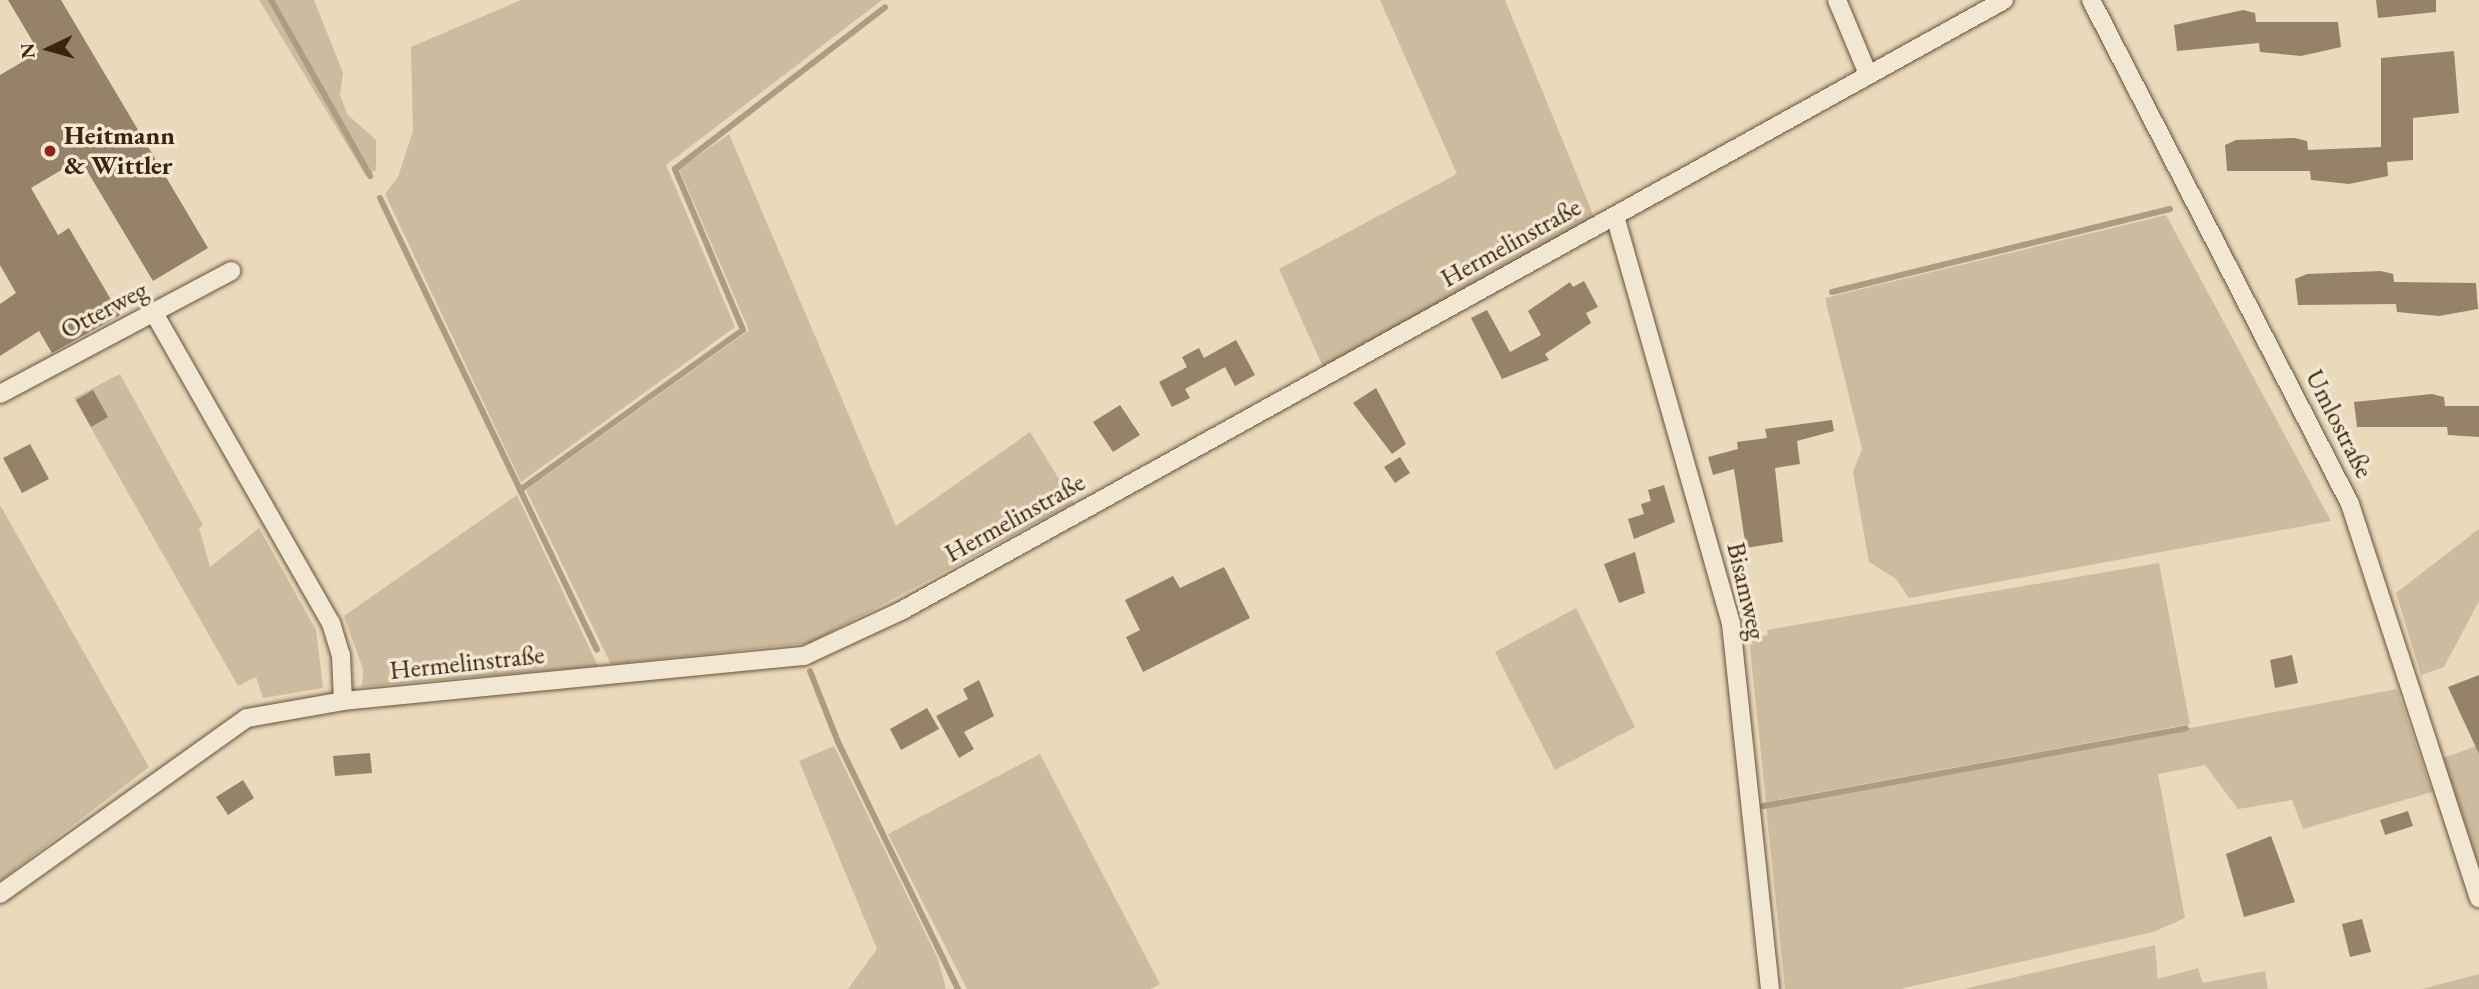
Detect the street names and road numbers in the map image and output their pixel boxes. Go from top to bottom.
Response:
street label: Hermelinstraße [1435,192,1587,294]
street label: Otterweg [55,274,153,346]
street label: Umlostraße [2298,365,2380,483]
street label: Hermelinstraße [939,467,1091,569]
street label: Bisamweg [1720,539,1772,643]
street label: Hermelinstraße [388,639,546,687]

